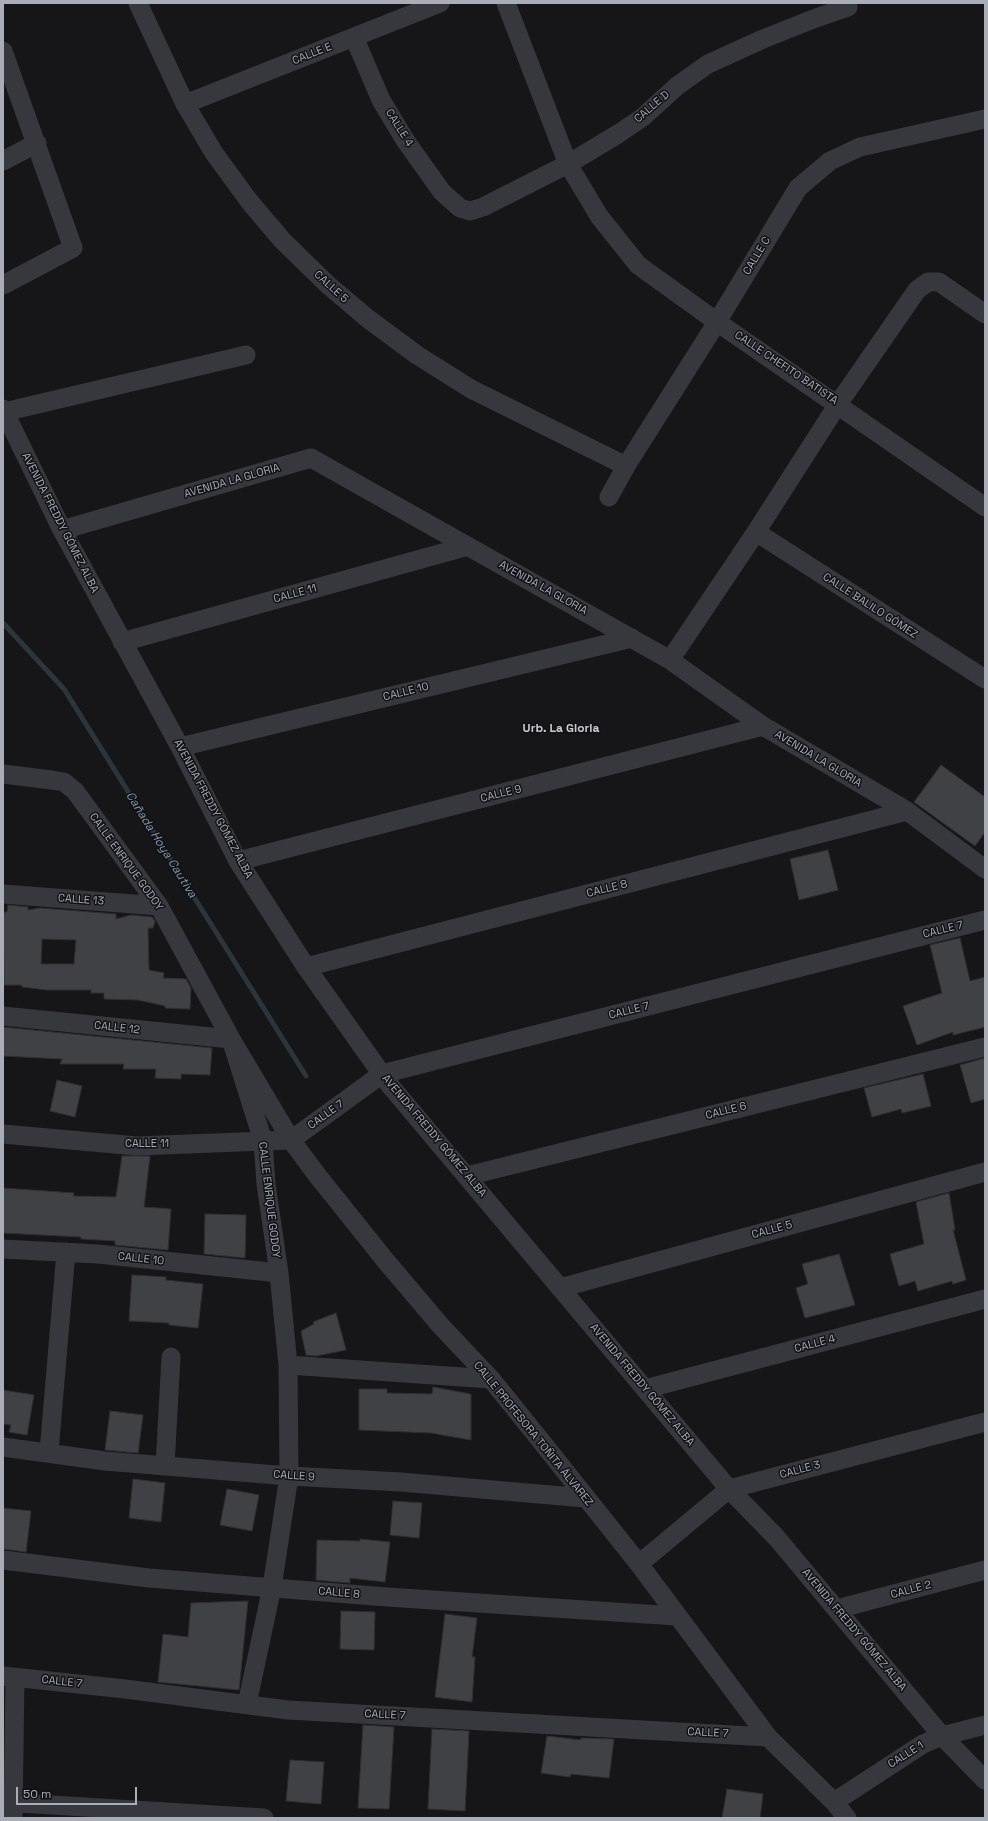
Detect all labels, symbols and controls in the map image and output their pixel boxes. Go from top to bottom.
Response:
street label: CALLE E [290,40,334,68]
street label: CALLE D [632,88,672,126]
street label: CALLE 4 [382,107,416,149]
street label: CALLE C [741,235,773,277]
street label: CALLE 5 [311,268,351,306]
street label: CALLE CHEFITO BATISTA [732,328,840,408]
street label: AVENIDA FREDDY GÓMEZ ALBA [19,451,101,595]
street label: AVENIDA LA GLORIA [183,461,281,501]
street label: AVENIDA LA GLORIA [497,558,589,618]
street label: CALLE BALILO GÓMEZ [820,570,920,642]
street label: CALLE 11 [272,582,318,606]
street label: CALLE 10 [382,680,430,704]
district label: Urb. La Gloria [523,722,599,736]
street label: AVENIDA LA GLORIA [772,728,864,790]
street label: AVENIDA FREDDY GÓMEZ ALBA [171,737,255,881]
street label: CALLE 9 [479,783,523,805]
water label: Cañada Hoya Cautiva [122,789,200,901]
street label: CALLE ENRIQUE GODOY [86,811,166,913]
street label: CALLE 8 [585,878,629,900]
street label: CALLE 13 [57,892,105,908]
street label: CALLE 7 [921,919,965,941]
street label: CALLE 7 [607,1000,651,1022]
street label: CALLE 12 [93,1019,141,1037]
street label: AVENIDA FREDDY GÓMEZ ALBA [379,1072,489,1200]
street label: CALLE 7 [305,1098,347,1132]
street label: CALLE 6 [704,1100,748,1122]
street label: CALLE 11 [125,1137,169,1151]
street label: CALLE ENRIQUE GODOY [255,1141,283,1259]
street label: CALLE 5 [750,1218,794,1242]
street label: CALLE 10 [117,1250,165,1268]
street label: AVENIDA FREDDY GÓMEZ ALBA [587,1321,697,1449]
street label: CALLE 4 [793,1332,837,1356]
street label: CALLE PROFESORA TOÑITA ÁLVAREZ [470,1359,596,1509]
street label: CALLE 3 [778,1458,822,1482]
street label: CALLE 9 [273,1468,315,1484]
street label: AVENIDA FREDDY GÓMEZ ALBA [799,1566,909,1694]
street label: CALLE 2 [889,1578,933,1602]
street label: CALLE 8 [318,1585,360,1601]
street label: CALLE 7 [41,1673,83,1691]
street label: CALLE 7 [364,1707,406,1723]
street label: CALLE 7 [687,1725,729,1741]
street label: CALLE 1 [886,1739,926,1771]
scale bar [18,1779,139,1805]
text: 50 m [23,1786,51,1802]

